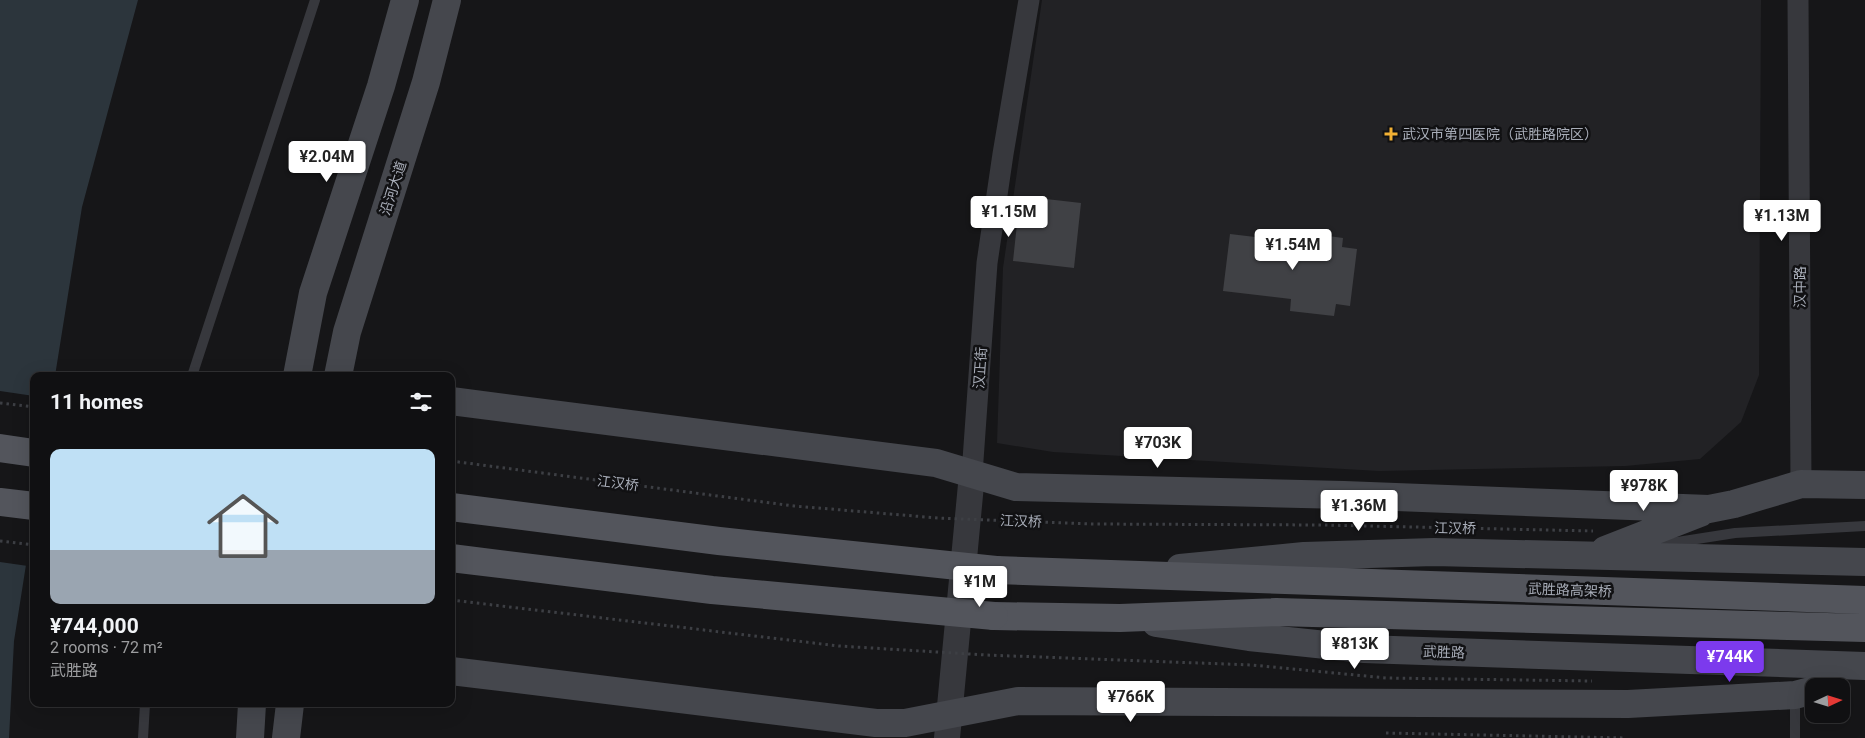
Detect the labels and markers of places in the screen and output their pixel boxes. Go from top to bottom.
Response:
place label: 武汉市第四医院（武胜路院区） [1402,126,1598,142]
marker: 武汉市第四医院（武胜路院区） [1384,127,1398,141]
pin: ¥2.04M [286,140,368,183]
pin: ¥1.15M [968,196,1050,238]
pin: ¥1.13M [1741,200,1823,242]
pin: ¥1.54M [1252,228,1334,271]
pin: ¥703K [1123,426,1193,469]
pin: ¥978K [1609,470,1679,512]
pin: ¥1.36M [1318,490,1400,532]
pin: ¥1M [956,566,1004,608]
pin: ¥813K [1320,628,1390,670]
pin: ¥744K [1695,640,1765,683]
pin: ¥766K [1096,680,1166,723]

